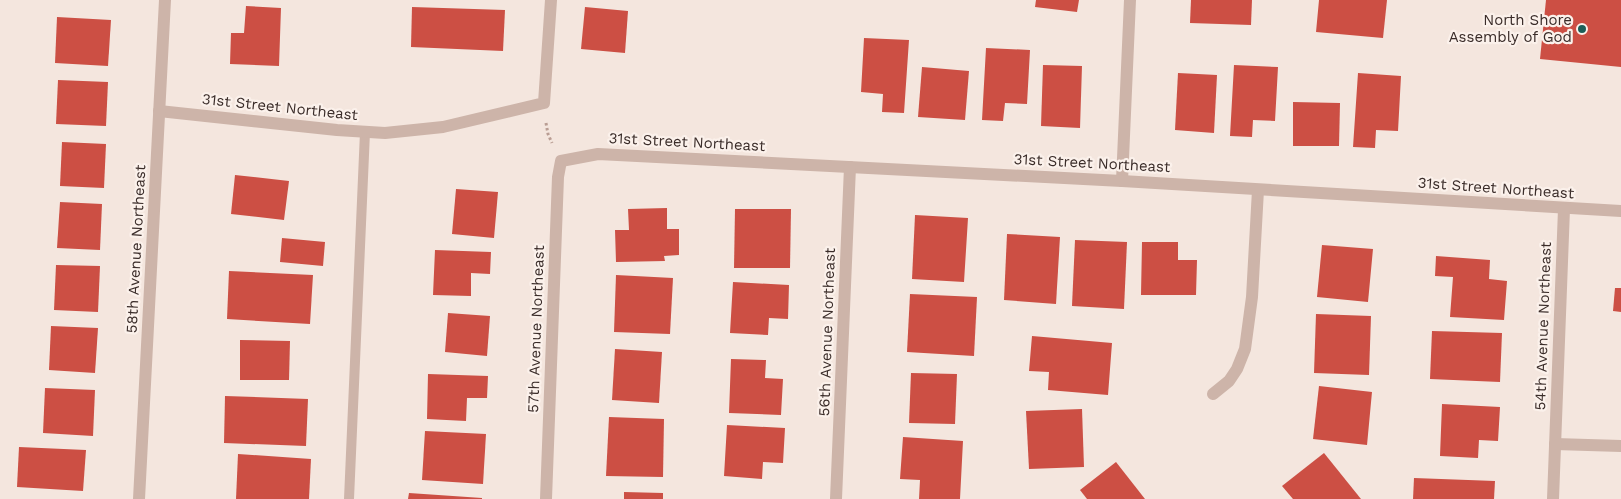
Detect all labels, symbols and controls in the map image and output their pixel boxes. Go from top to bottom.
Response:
place label: North Shore Assembly of God [1449,11,1572,46]
marker: North Shore Assembly of God [1576,23,1588,35]
street label: 31st Street Northeast [201,90,360,124]
street label: 31st Street Northeast [608,129,766,155]
street label: 31st Street Northeast [1013,150,1171,176]
street label: 58th Avenue Northeast [123,164,149,334]
street label: 31st Street Northeast [1417,174,1575,202]
street label: 54th Avenue Northeast [1531,241,1555,411]
street label: 57th Avenue Northeast [524,244,548,413]
street label: 56th Avenue Northeast [815,247,839,417]

